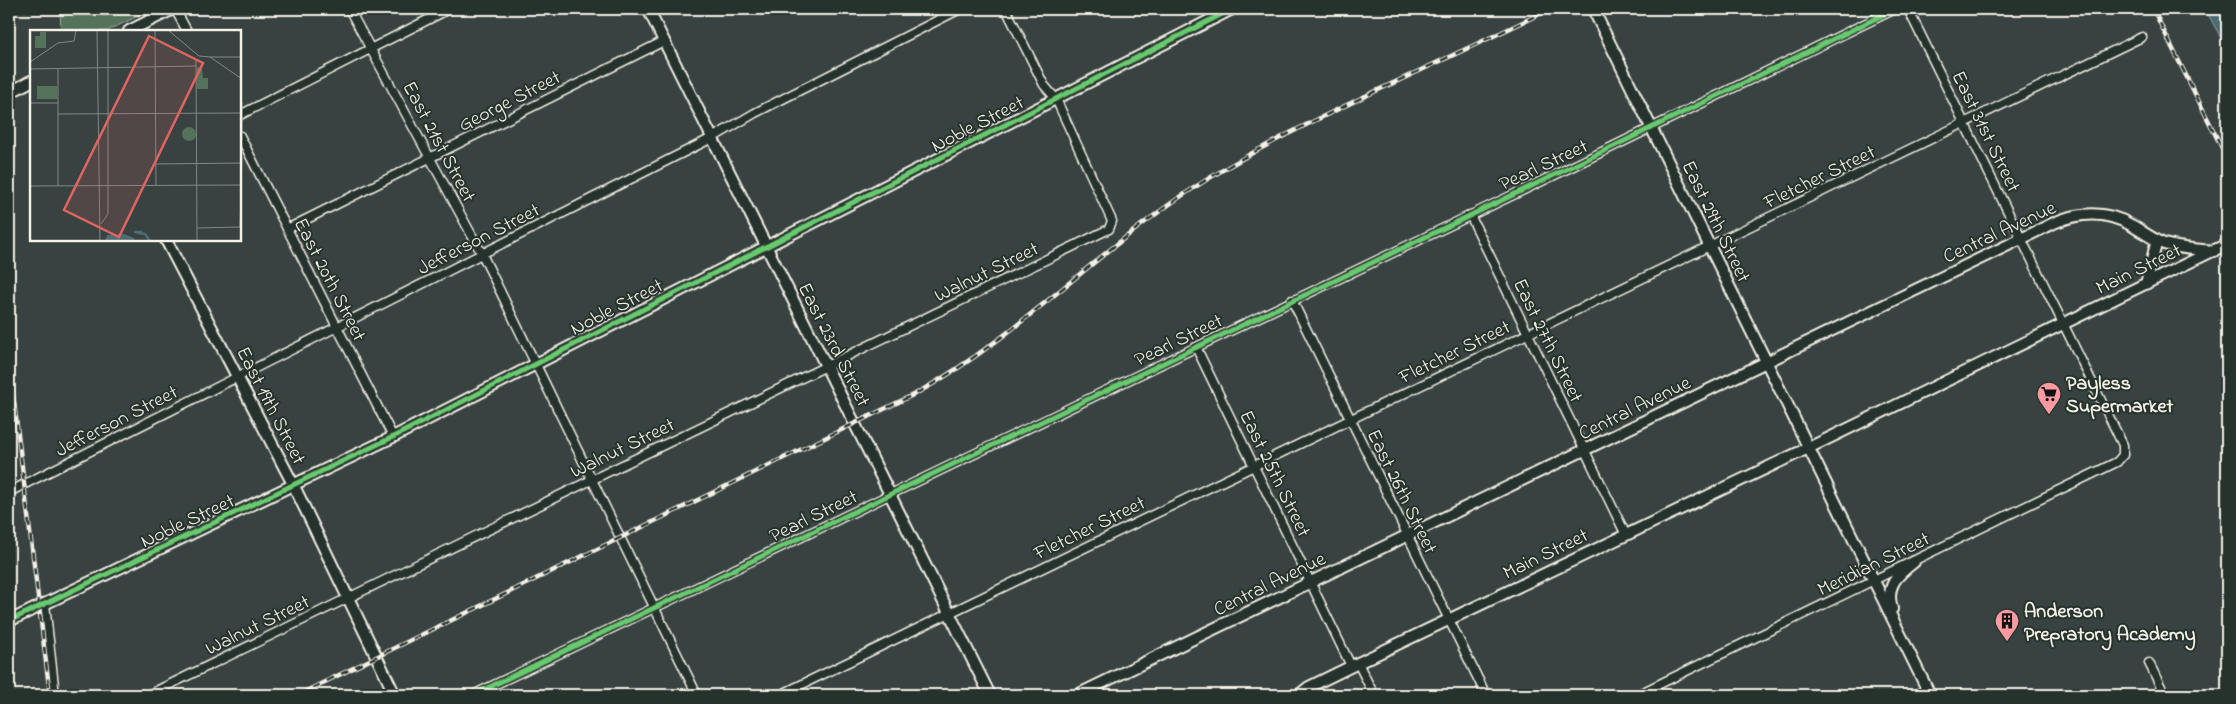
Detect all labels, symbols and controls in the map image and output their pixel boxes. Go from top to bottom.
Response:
inset map [30,30,241,241]
street label: George Street [454,64,567,141]
street label: East 31st Street [1943,67,2027,198]
street label: East 21st Street [394,76,482,208]
street label: Noble Street [927,89,1030,161]
street label: Pearl Street [1495,133,1594,200]
street label: Fletcher Street [1758,139,1881,218]
street label: East 29th Street [1673,156,1757,288]
street label: Central Avenue [1939,194,2061,272]
street label: Jefferson Street [413,197,546,284]
street label: East 20th Street [285,213,372,347]
street label: Walnut Street [930,235,1044,311]
street label: Main Street [2091,237,2187,303]
street label: Noble Street [566,272,669,344]
street label: East 27th Street [1504,274,1589,408]
street label: East 23rd Street [789,278,877,412]
street label: Pearl Street [1130,307,1228,375]
street label: Fletcher Street [1393,314,1516,393]
street label: East 19th Street [228,342,312,470]
street label: Central Avenue [1574,370,1696,449]
place label: Payless Supermarket [2066,370,2174,422]
street label: Jefferson Street [51,379,184,466]
supermarket icon: Payless Supermarket [2036,381,2062,415]
street label: East 25th Street [1231,406,1317,543]
street label: Walnut Street [566,411,680,487]
street label: East 26th Street [1358,425,1444,559]
street label: Pearl Street [765,483,863,551]
street label: Noble Street [136,488,240,557]
street label: Fletcher Street [1028,490,1151,569]
street label: Main Street [1498,522,1594,588]
street label: Meridian Street [1813,525,1935,605]
street label: Central Avenue [1209,546,1331,625]
street label: Walnut Street [201,588,315,664]
place label: Anderson Prepratory Academy [2024,598,2196,651]
building icon: Anderson Prepratory Academy [1994,608,2020,642]

